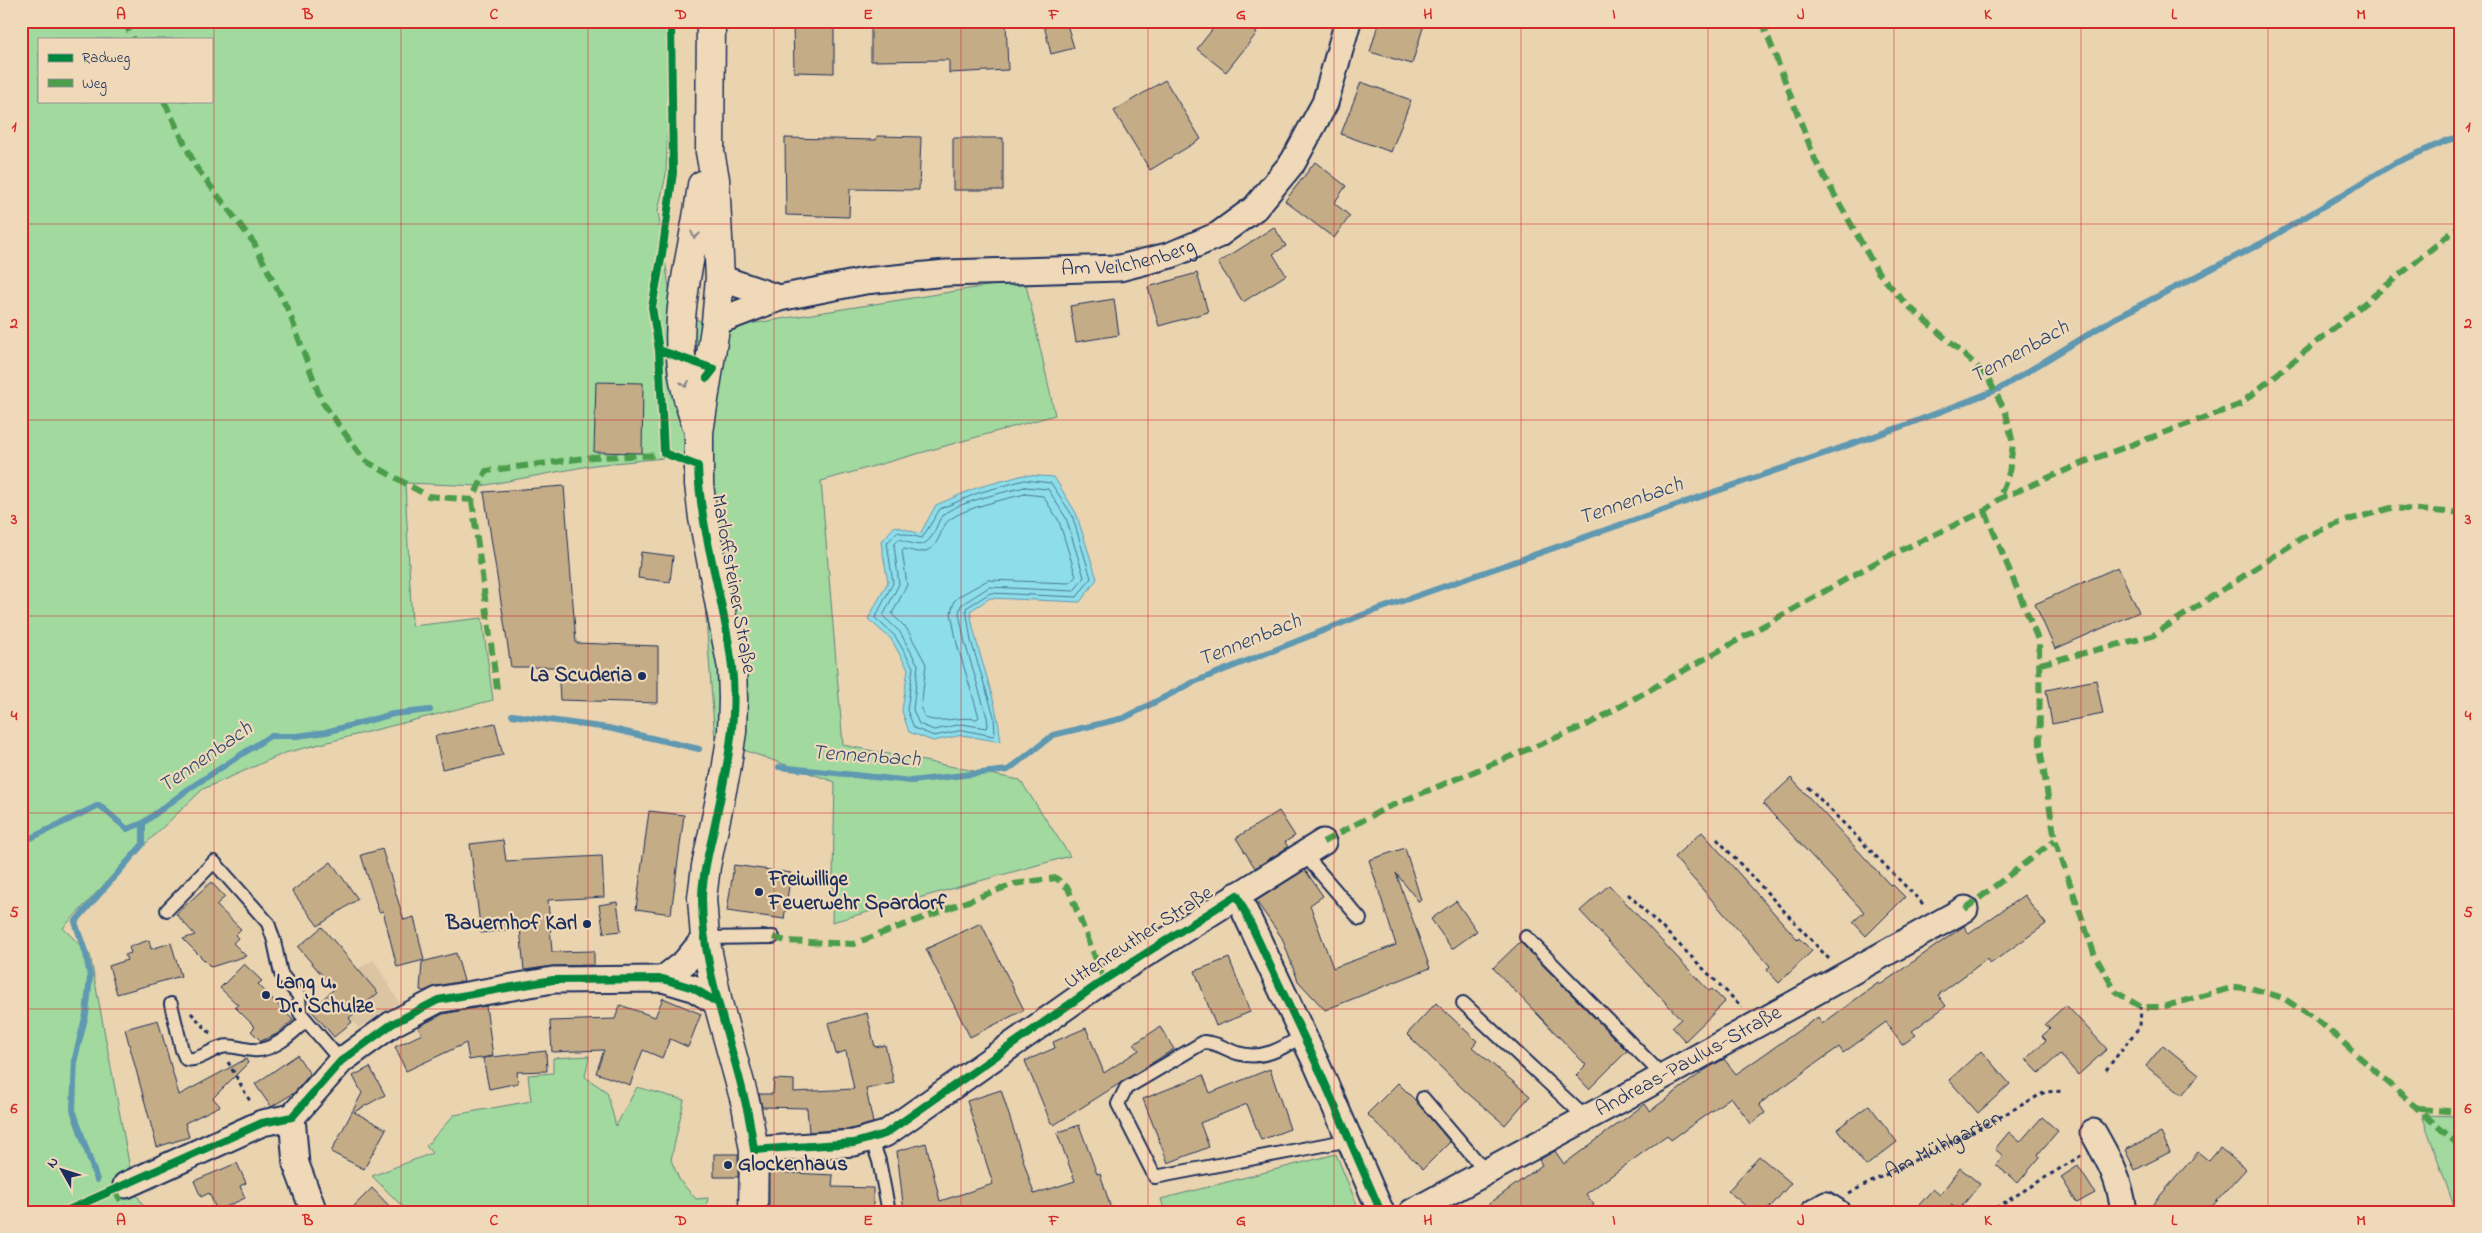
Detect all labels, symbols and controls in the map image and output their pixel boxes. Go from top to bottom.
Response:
text: A [116,3,126,27]
text: B [302,3,314,27]
text: C [490,3,499,27]
text: D [674,3,687,27]
text: E [863,3,873,27]
text: F [1048,3,1060,27]
text: G [1236,3,1246,27]
text: H [1423,3,1433,27]
text: I [1612,3,1616,27]
text: J [1797,3,1805,27]
text: K [1984,3,1993,27]
text: L [2171,3,2178,27]
text: M [2356,3,2366,27]
legend [38,38,212,102]
text: Radweg [82,47,130,70]
text: Weg [82,73,107,96]
text: 1 [11,115,17,139]
text: 1 [2465,115,2471,139]
one-way arrow [690,230,701,239]
street label: Am Veilchenberg [1061,231,1201,285]
text: 2 [9,312,18,336]
water label: Tennenbach [1965,312,2076,393]
text: 2 [2463,312,2472,336]
one-way arrow [679,379,689,388]
water label: Tennenbach [1574,469,1688,535]
street label: Marloffsteiner Straße [702,492,764,676]
text: 3 [10,508,18,532]
text: 3 [2464,508,2472,532]
water label: Tennenbach [1194,606,1307,676]
place label: La Scuderia [530,661,632,691]
marker: La Scuderia [636,670,648,682]
text: 4 [10,704,18,728]
text: 4 [2464,704,2472,728]
water label: Tennenbach [152,713,260,802]
water label: Tennenbach [811,737,922,777]
place label: Freiwillige Feuerwehr Spardorf [768,865,948,919]
street label: Uttenreuther Straße [1059,878,1220,997]
marker: Freiwillige Feuerwehr Spardorf [753,886,765,898]
text: 5 [9,901,19,925]
text: 5 [2463,901,2473,925]
place label: Bauernhof Karl [445,909,577,939]
marker: Bauernhof Karl [581,918,593,930]
place label: Lang u. Dr. Schulze [275,968,375,1022]
marker: Lang u. Dr. Schulze [260,989,272,1001]
street label: Andreas-Paulus-Straße [1591,998,1788,1125]
text: 6 [9,1097,18,1121]
text: 6 [2463,1097,2472,1121]
street label: Am Mühlgarten [1880,1104,2008,1187]
north arrow [38,1146,88,1196]
place label: Glockenhaus [738,1150,848,1180]
text: N [42,1152,64,1173]
marker: Glockenhaus [722,1159,734,1171]
text: A [116,1209,126,1233]
text: B [302,1209,314,1233]
text: C [490,1209,499,1233]
text: D [674,1209,687,1233]
text: E [863,1209,873,1233]
text: F [1048,1209,1060,1233]
text: G [1236,1209,1246,1233]
text: H [1423,1209,1433,1233]
text: I [1612,1209,1616,1233]
text: J [1797,1209,1805,1233]
text: K [1984,1209,1993,1233]
text: L [2171,1209,2178,1233]
text: M [2356,1209,2366,1233]

